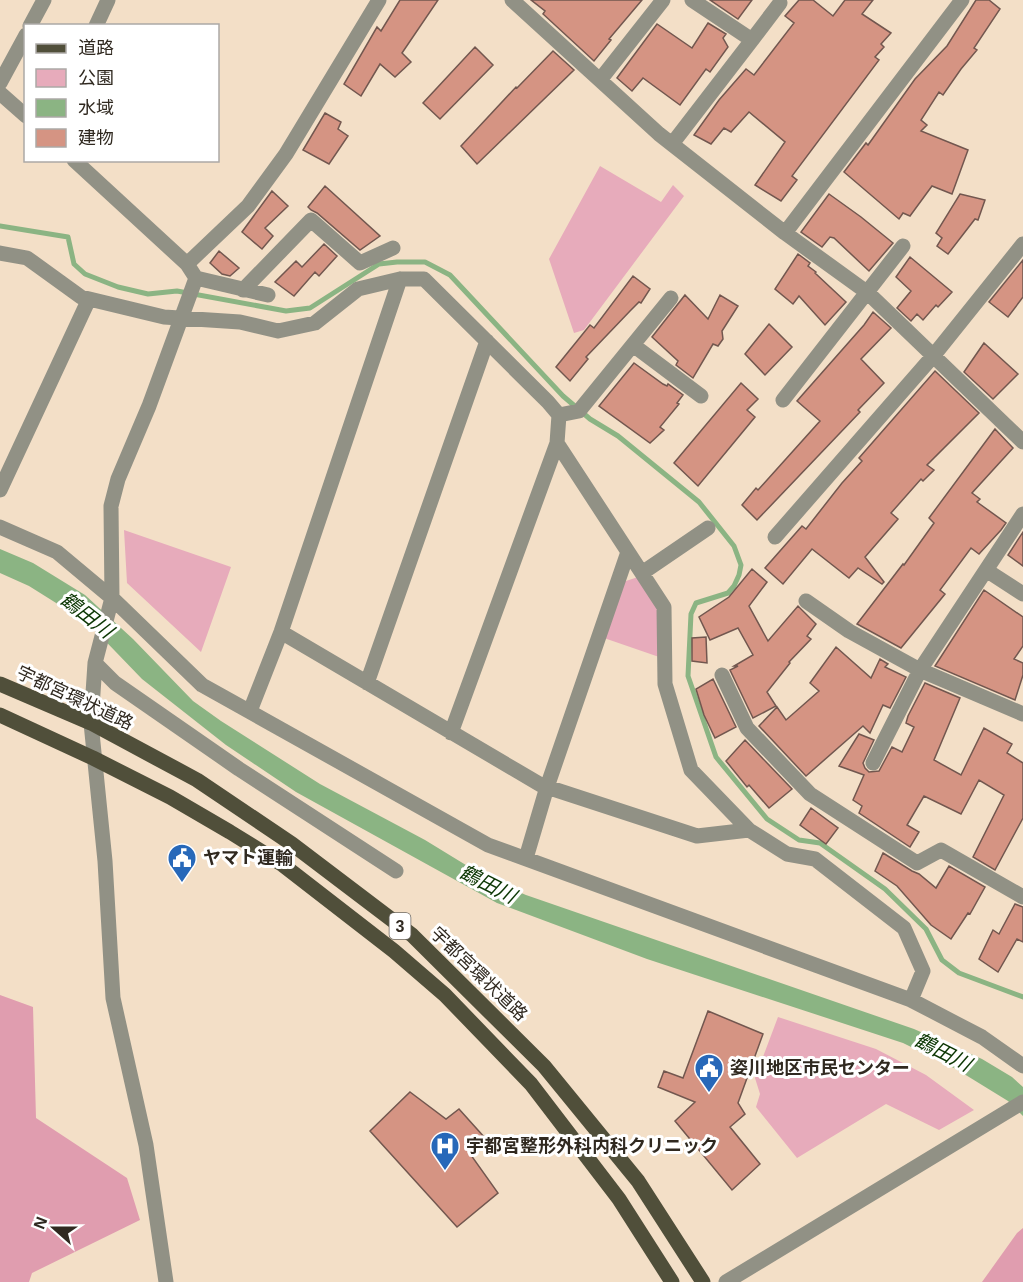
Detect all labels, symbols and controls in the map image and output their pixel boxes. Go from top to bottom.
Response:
legend [24,24,219,162]
text: 道路 [78,38,114,58]
text: 公園 [78,68,114,88]
text: 水域 [78,98,114,118]
text: 建物 [78,128,114,148]
water label: 鶴田川 [57,588,119,643]
street label: 宇都宮環状道路 [14,662,136,734]
public building icon: ヤマト運輸 [166,842,198,884]
place label: ヤマト運輸 [203,848,293,868]
water label: 鶴田川 [456,861,522,908]
road number: 3 [390,913,410,939]
street label: 宇都宮環状道路 [427,923,531,1025]
water label: 鶴田川 [911,1029,977,1076]
public building icon: 姿川地区市民センター [693,1052,725,1094]
place label: 姿川地区市民センター [730,1058,910,1078]
hospital icon: 宇都宮整形外科内科クリニック [429,1130,461,1172]
place label: 宇都宮整形外科内科クリニック [466,1136,718,1156]
north arrow [24,1198,84,1258]
text: N [30,1214,50,1231]

